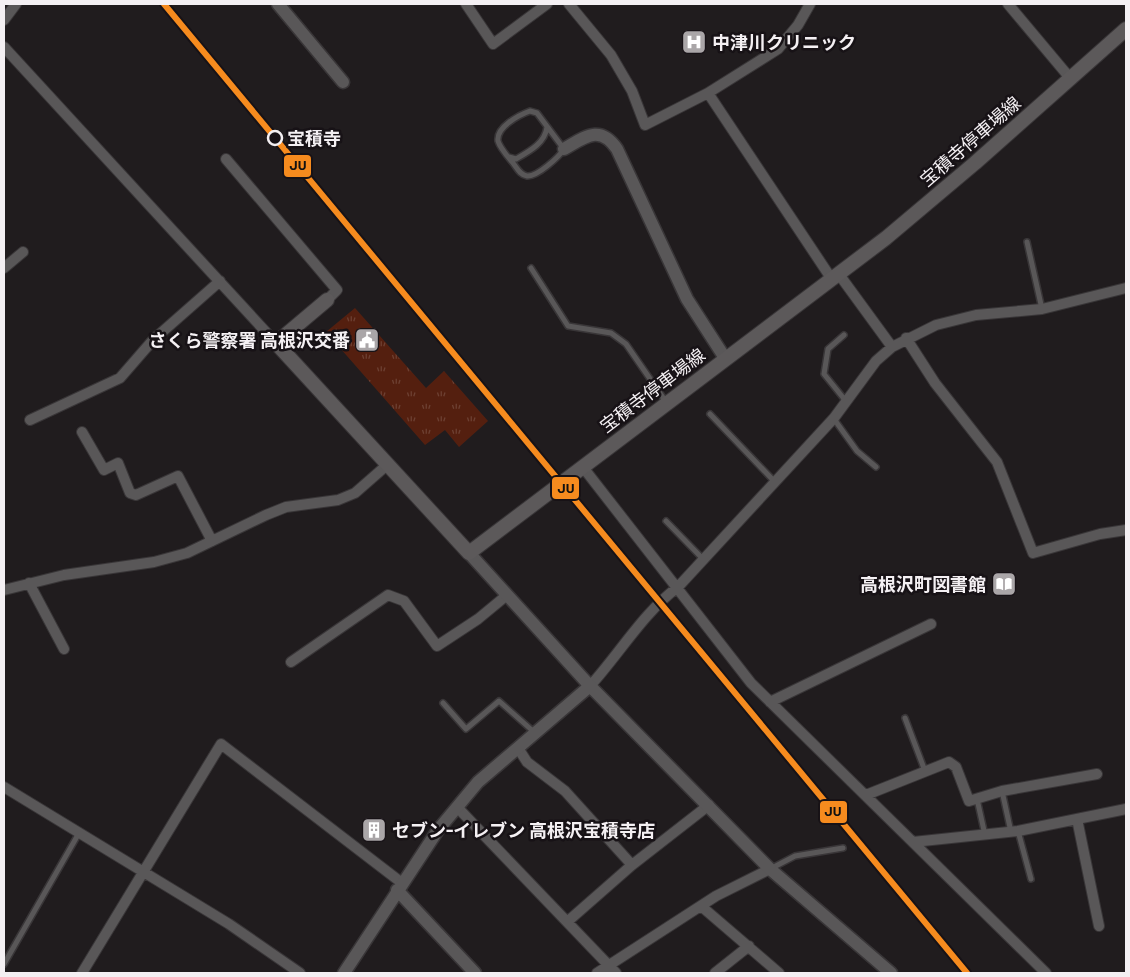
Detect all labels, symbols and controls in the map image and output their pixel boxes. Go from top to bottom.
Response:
hospital icon: 中津川クリニック [681,29,707,55]
place label: 中津川クリニック [712,31,856,53]
street label: 宝積寺停車場線 [915,91,1025,191]
place label: 宝積寺 [287,127,341,149]
marker: 宝積寺 [267,130,283,146]
line badge: JU [283,154,312,178]
text: JU [290,156,307,173]
public building icon: さくら警察署 高根沢交番 [354,327,380,353]
place label: さくら警察署 高根沢交番 [148,329,350,351]
street label: 宝積寺停車場線 [595,343,709,437]
line badge: JU [551,476,580,500]
text: JU [558,479,575,496]
library icon: 高根沢町図書館 [991,571,1017,597]
place label: 高根沢町図書館 [860,573,986,595]
line badge: JU [819,800,848,824]
text: JU [825,802,842,819]
building icon: セブン-イレブン 高根沢宝積寺店 [361,817,387,843]
place label: セブン-イレブン 高根沢宝積寺店 [392,819,655,841]

